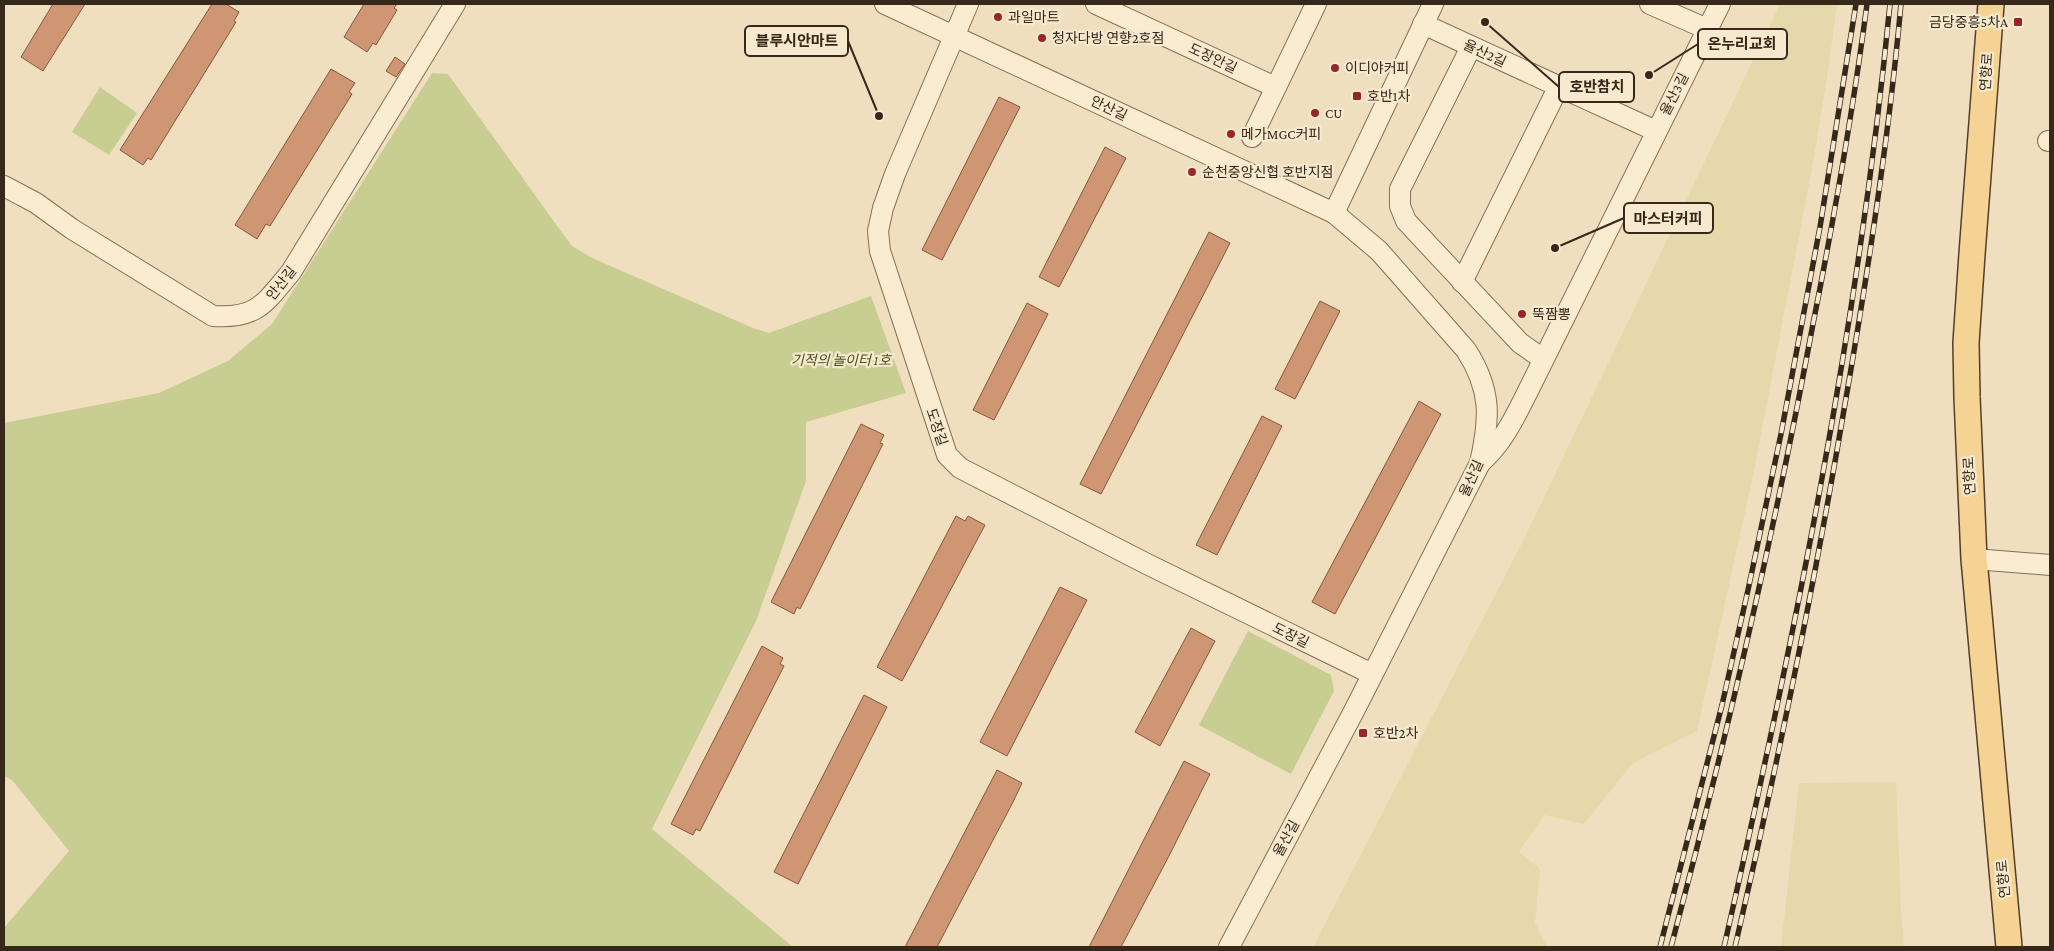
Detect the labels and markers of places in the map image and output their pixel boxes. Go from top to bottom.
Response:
place label: 과일마트 [1008,9,1060,25]
marker: 과일마트 [992,11,1004,23]
place label: 금당중흥5차A [1929,14,2008,30]
marker: 금당중흥5차A [2012,16,2024,28]
callout: 블루시안마트 [745,26,848,56]
callout: 온누리교회 [1698,29,1787,59]
place label: 청자다방 연향2호점 [1052,30,1164,46]
marker: 청자다방 연향2호점 [1036,32,1048,44]
place label: 이디야커피 [1345,60,1409,76]
marker: 이디야커피 [1329,62,1341,74]
callout: 호반참치 [1559,72,1634,102]
place label: 호반1차 [1367,88,1410,104]
marker: 호반1차 [1351,90,1363,102]
place label: CU [1325,105,1342,121]
marker: CU [1309,107,1321,119]
place label: 메가MGC커피 [1241,126,1321,142]
marker: 메가MGC커피 [1225,128,1237,140]
place label: 순천중앙신협 호반지점 [1202,164,1333,180]
marker: 순천중앙신협 호반지점 [1186,166,1198,178]
callout: 마스터커피 [1624,203,1713,233]
place label: 뚝짬뽕 [1532,306,1571,322]
marker: 뚝짬뽕 [1516,308,1528,320]
place label: 호반2차 [1373,725,1418,741]
marker: 호반2차 [1357,727,1369,739]

